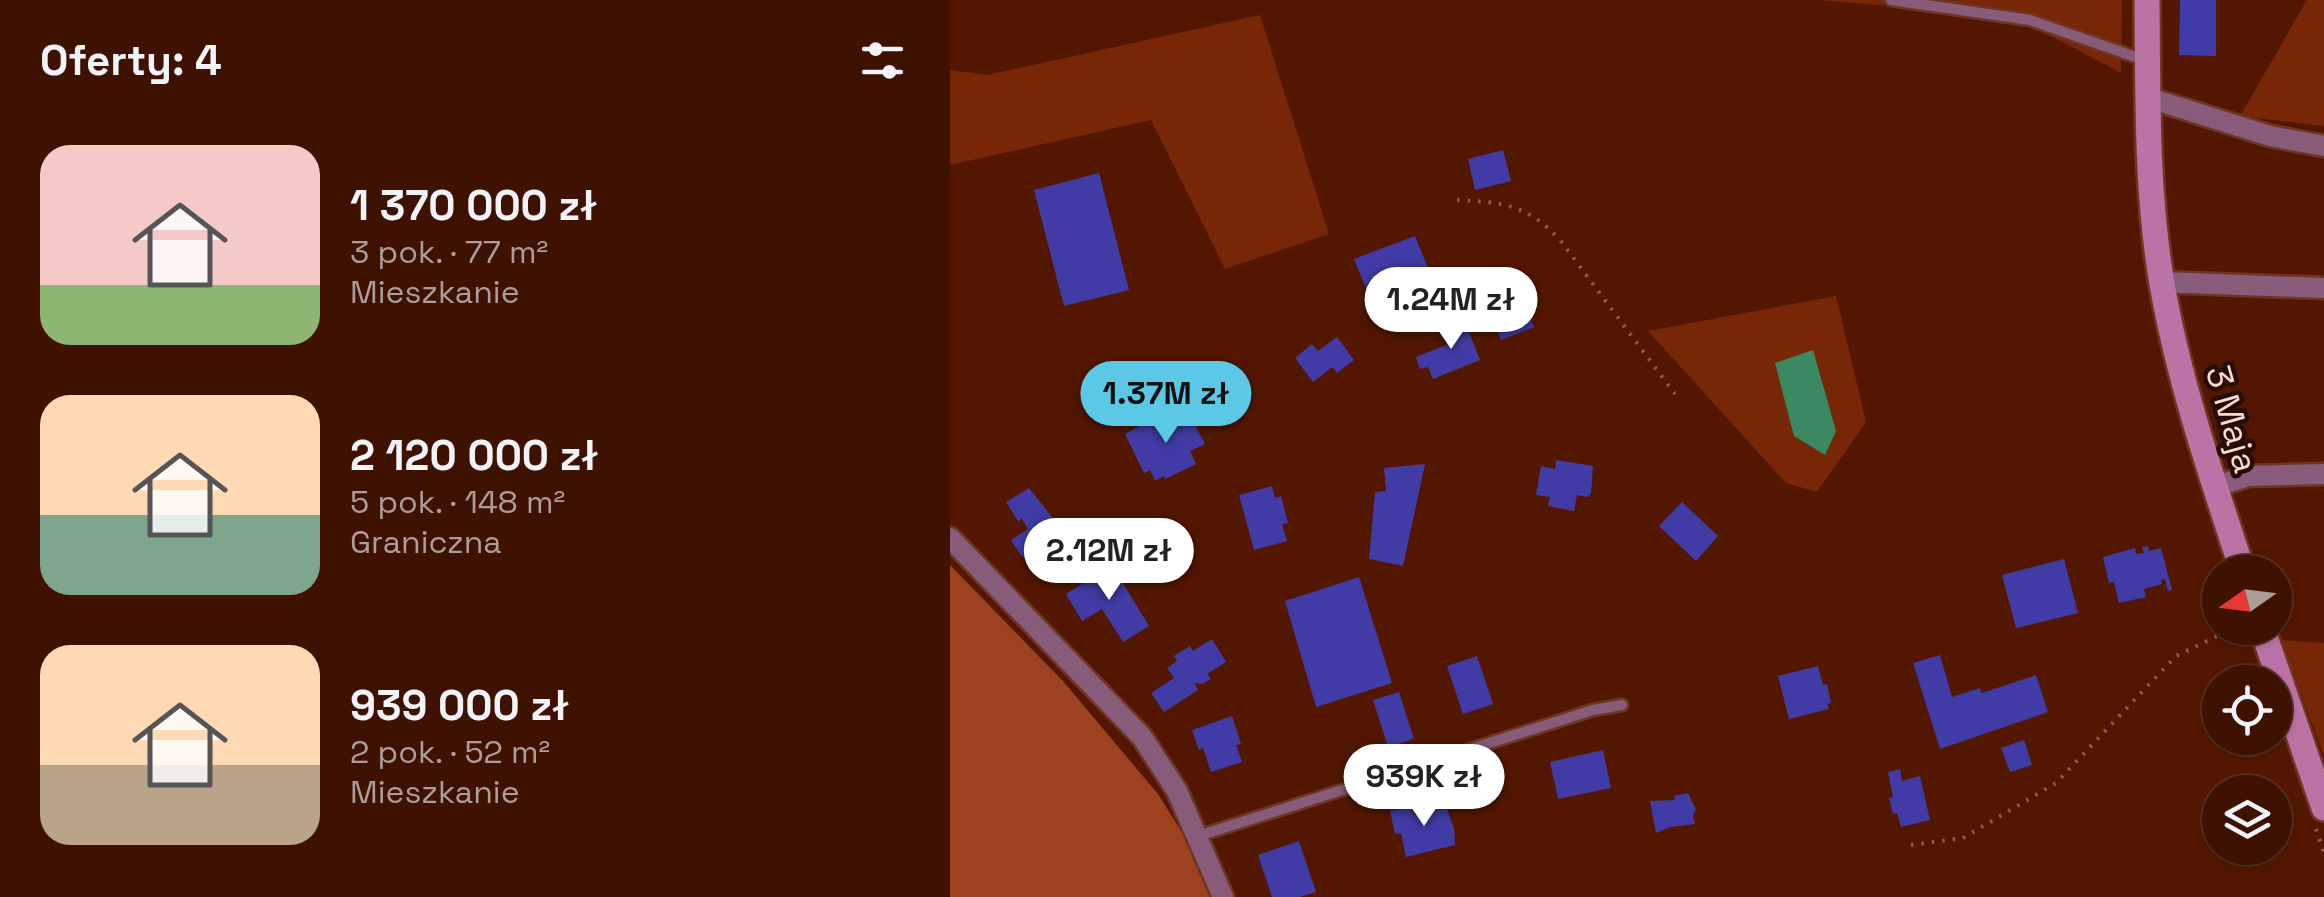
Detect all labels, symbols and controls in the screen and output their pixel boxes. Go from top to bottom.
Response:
icon: filters [855,33,910,88]
text: Oferty: 4 [40,34,222,87]
text: 1 370 000 zł [350,179,597,232]
icon: home [120,185,240,305]
text: 3 pok. · 77 m² [350,232,548,272]
pin: 1.24M zł [1348,267,1554,352]
text: Mieszkanie [350,272,520,312]
text: 1.24M zł [1387,279,1515,319]
street label: 3 Maja [2196,360,2268,478]
pin: 1.37M zł [1063,361,1269,446]
text: 1.37M zł [1102,373,1230,413]
text: 2 120 000 zł [350,429,599,482]
icon: home [120,435,240,555]
text: 5 pok. · 148 m² [350,482,565,522]
pin: 2.12M zł [1006,518,1212,603]
text: Graniczna [350,522,502,562]
text: 2.12M zł [1046,530,1172,570]
north arrow [2202,555,2292,645]
map controls [2202,555,2292,865]
button: locate [2202,665,2292,755]
text: 939 000 zł [350,679,569,732]
icon: home [120,685,240,805]
text: 2 pok. · 52 m² [350,732,550,772]
pin: 939K zł [1332,744,1516,829]
text: 939K zł [1366,756,1482,796]
text: Mieszkanie [350,772,520,812]
button: layers [2202,775,2292,865]

